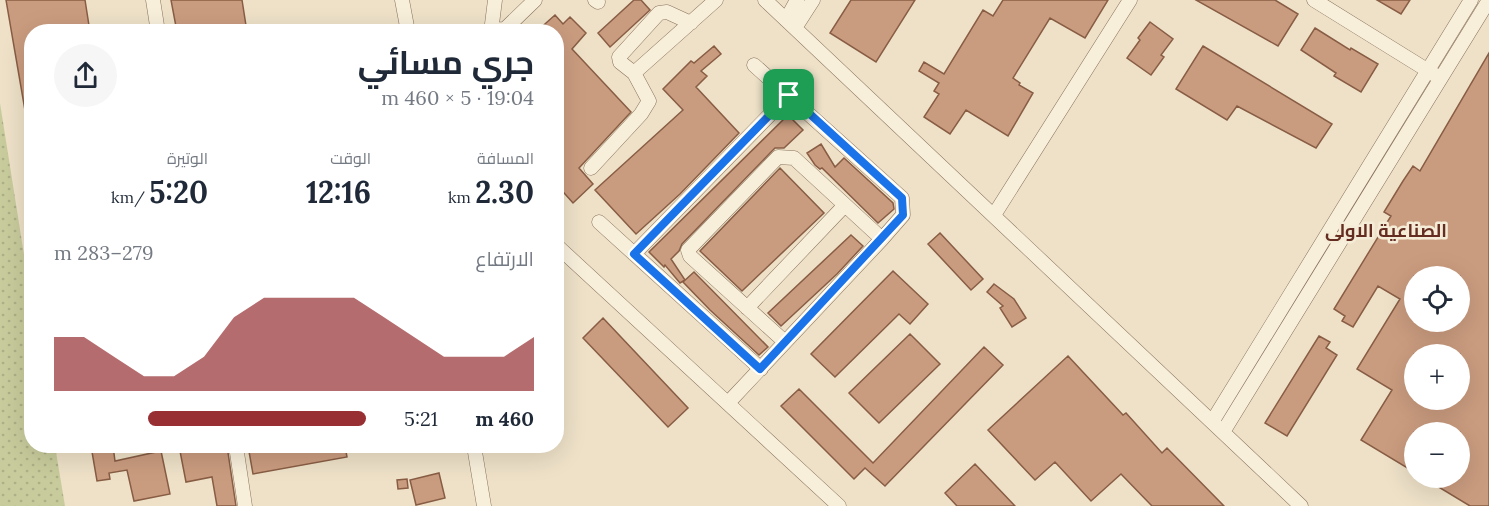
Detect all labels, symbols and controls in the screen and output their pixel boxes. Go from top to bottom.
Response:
text: جري مسائي [358,41,534,83]
button: share [54,44,117,107]
pin [763,69,814,120]
icon: arrive [772,78,805,111]
text: 19:04 · 5 × 460 m [381,85,534,110]
text: الوتيرة [167,148,208,168]
text: الوقت [330,148,371,168]
text: المسافة [477,148,534,168]
text: 5:20 [149,173,208,211]
text: 12:16 [306,173,371,211]
text: 2.30 [475,173,534,211]
text: /km [111,187,149,207]
text: km [448,187,475,207]
district label: الصناعية الاولى [1325,219,1447,242]
text: 279–283 m [54,240,154,265]
text: الارتفاع [475,246,534,271]
map controls [1404,266,1470,488]
button: locate [1404,266,1470,332]
button: + [1404,344,1470,410]
text: 5:21 [404,406,438,431]
text: 460 m [475,406,534,431]
button: − [1404,422,1470,488]

